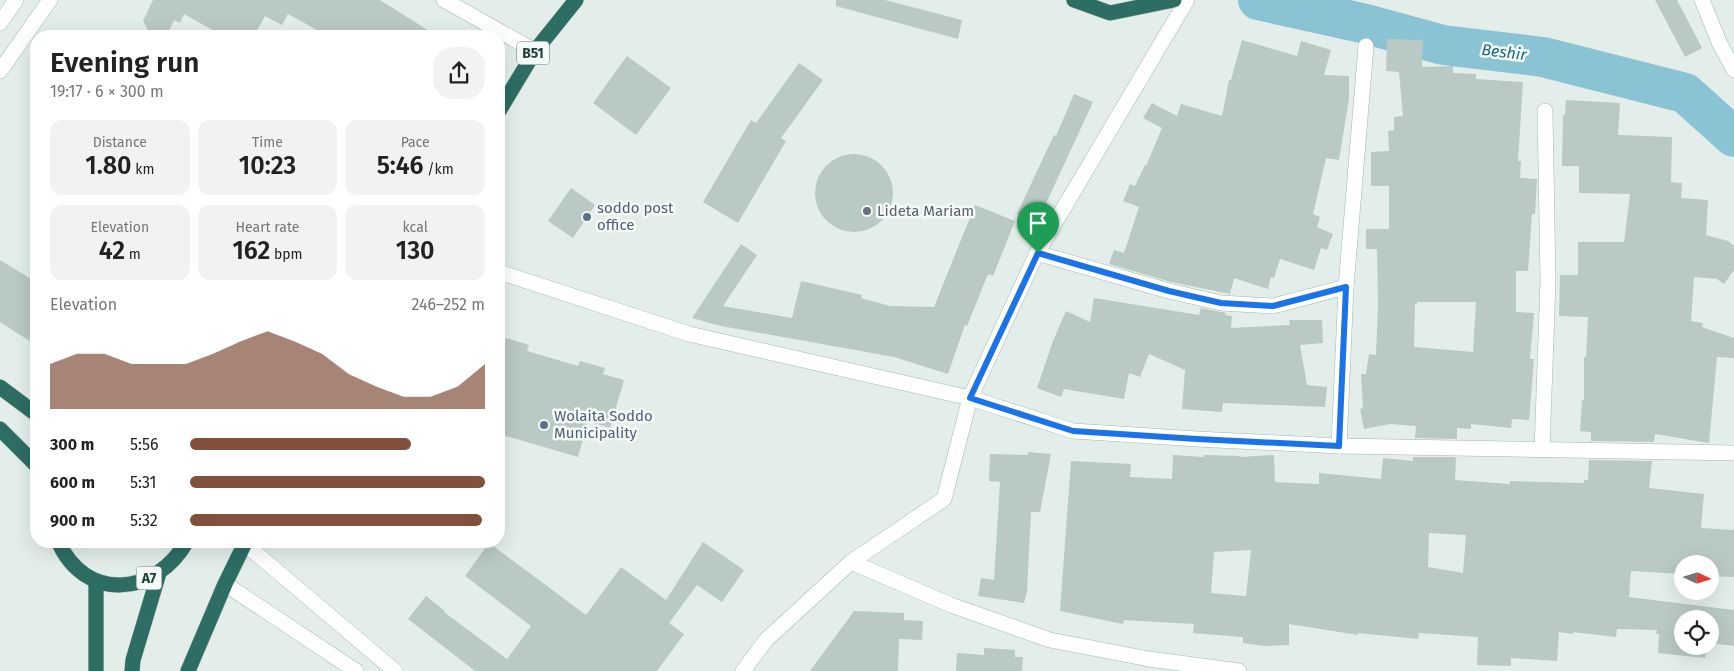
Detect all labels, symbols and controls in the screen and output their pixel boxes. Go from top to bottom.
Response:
water label: Beshir [1480,40,1528,64]
road number: B51 [517,42,549,64]
text: Evening run [50,46,199,79]
button: share [433,47,485,99]
text: 19:17 · 6 × 300 m [50,82,164,101]
text: Distance [93,134,147,151]
text: Time [252,134,283,151]
text: Pace [401,134,430,151]
text: 1.80 [85,151,132,181]
text: 10:23 [239,151,296,181]
text: 5:46 [377,151,424,181]
text: km [132,161,154,178]
text: /km [424,161,454,178]
place label: soddo post office [597,199,674,234]
place label: Lideta Mariam [877,202,974,220]
pin [1017,202,1059,253]
marker: Lideta Mariam [861,205,873,217]
icon: arrive [1024,209,1052,237]
marker: soddo post office [581,211,593,223]
text: Elevation [90,219,149,236]
text: Heart rate [236,219,299,236]
text: kcal [403,219,428,236]
text: 42 [99,236,125,266]
text: 162 [232,236,270,266]
text: 130 [396,236,435,266]
text: m [125,246,141,263]
text: bpm [270,246,303,263]
text: Elevation [50,295,117,314]
text: 246–252 m [412,295,485,314]
place label: Wolaita Soddo Municipality [554,407,653,442]
marker: Wolaita Soddo Municipality [538,419,550,431]
text: 300 m [50,435,94,454]
text: 5:56 [130,435,158,454]
text: 600 m [50,473,95,492]
text: 5:31 [130,473,157,492]
text: 900 m [50,511,95,530]
text: 5:32 [130,511,158,530]
north arrow [1674,555,1719,600]
map controls [1674,555,1719,655]
road number: A7 [136,566,162,590]
button: locate [1674,610,1719,655]

